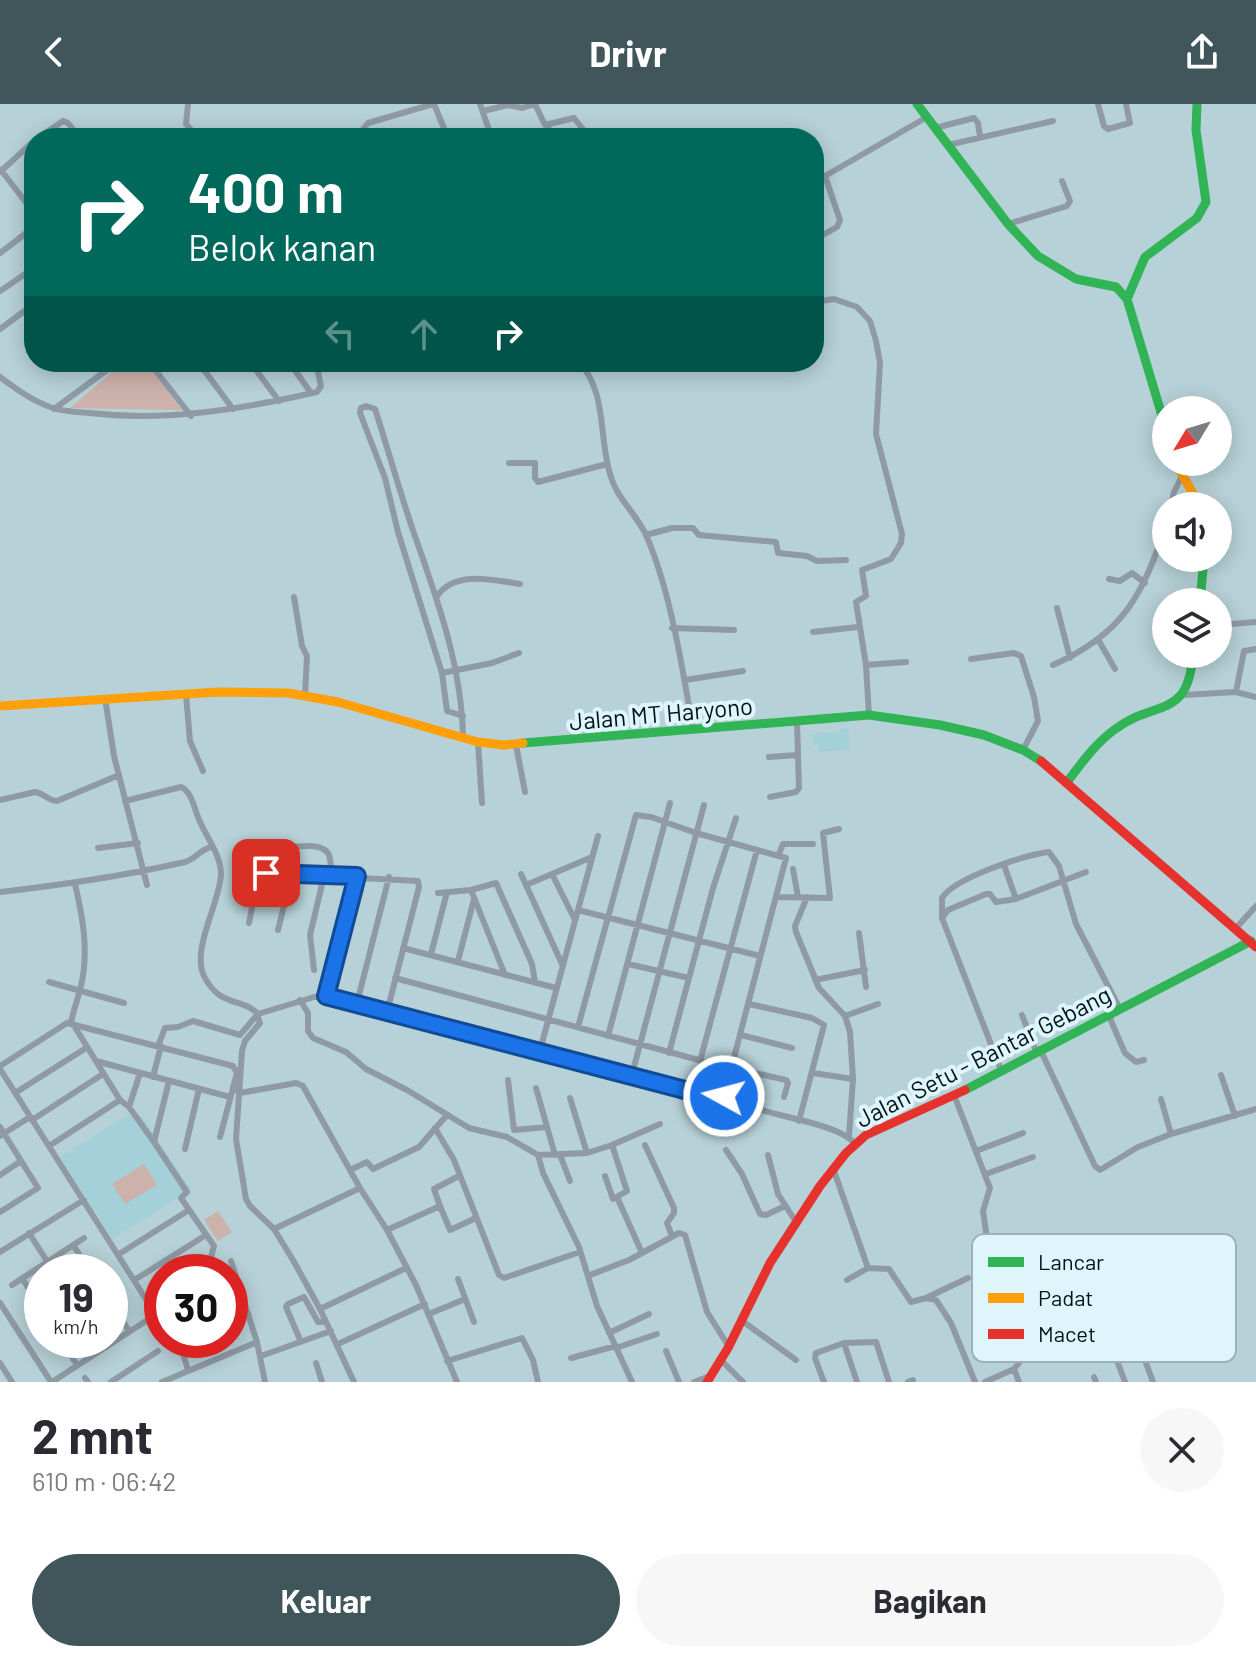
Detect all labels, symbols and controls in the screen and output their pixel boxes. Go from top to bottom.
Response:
icon: back [32,30,76,74]
icon: share [1180,30,1224,74]
text: Drivr [589,31,667,74]
text: 400 m [188,157,344,224]
icon: right [56,160,160,264]
text: Belok kanan [188,225,376,268]
icon: left [318,312,362,356]
icon: ahead [402,312,446,356]
icon: right [486,312,530,356]
north arrow [1152,396,1232,476]
map controls [1152,396,1232,668]
button: sound [1152,492,1232,572]
button: layers [1152,588,1232,668]
street label: Jalan MT Haryono [568,691,754,735]
pin [232,839,300,907]
icon: arrive [244,851,288,895]
street label: Jalan Setu - Bantar Gebang [851,979,1115,1133]
position arrow [682,1054,766,1138]
legend [972,1234,1236,1362]
text: Lancar [1038,1248,1104,1274]
speed limit sign: 30 [144,1254,248,1358]
text: 19 [58,1272,94,1320]
text: Padat [1038,1284,1093,1310]
text: km/h [53,1314,99,1338]
text: Macet [1038,1320,1096,1346]
text: 2 mnt [32,1406,153,1464]
button: close [1140,1408,1224,1492]
text: 610 m · 06:42 [32,1465,176,1496]
button: Keluar [32,1554,620,1646]
button: Bagikan [636,1554,1224,1646]

